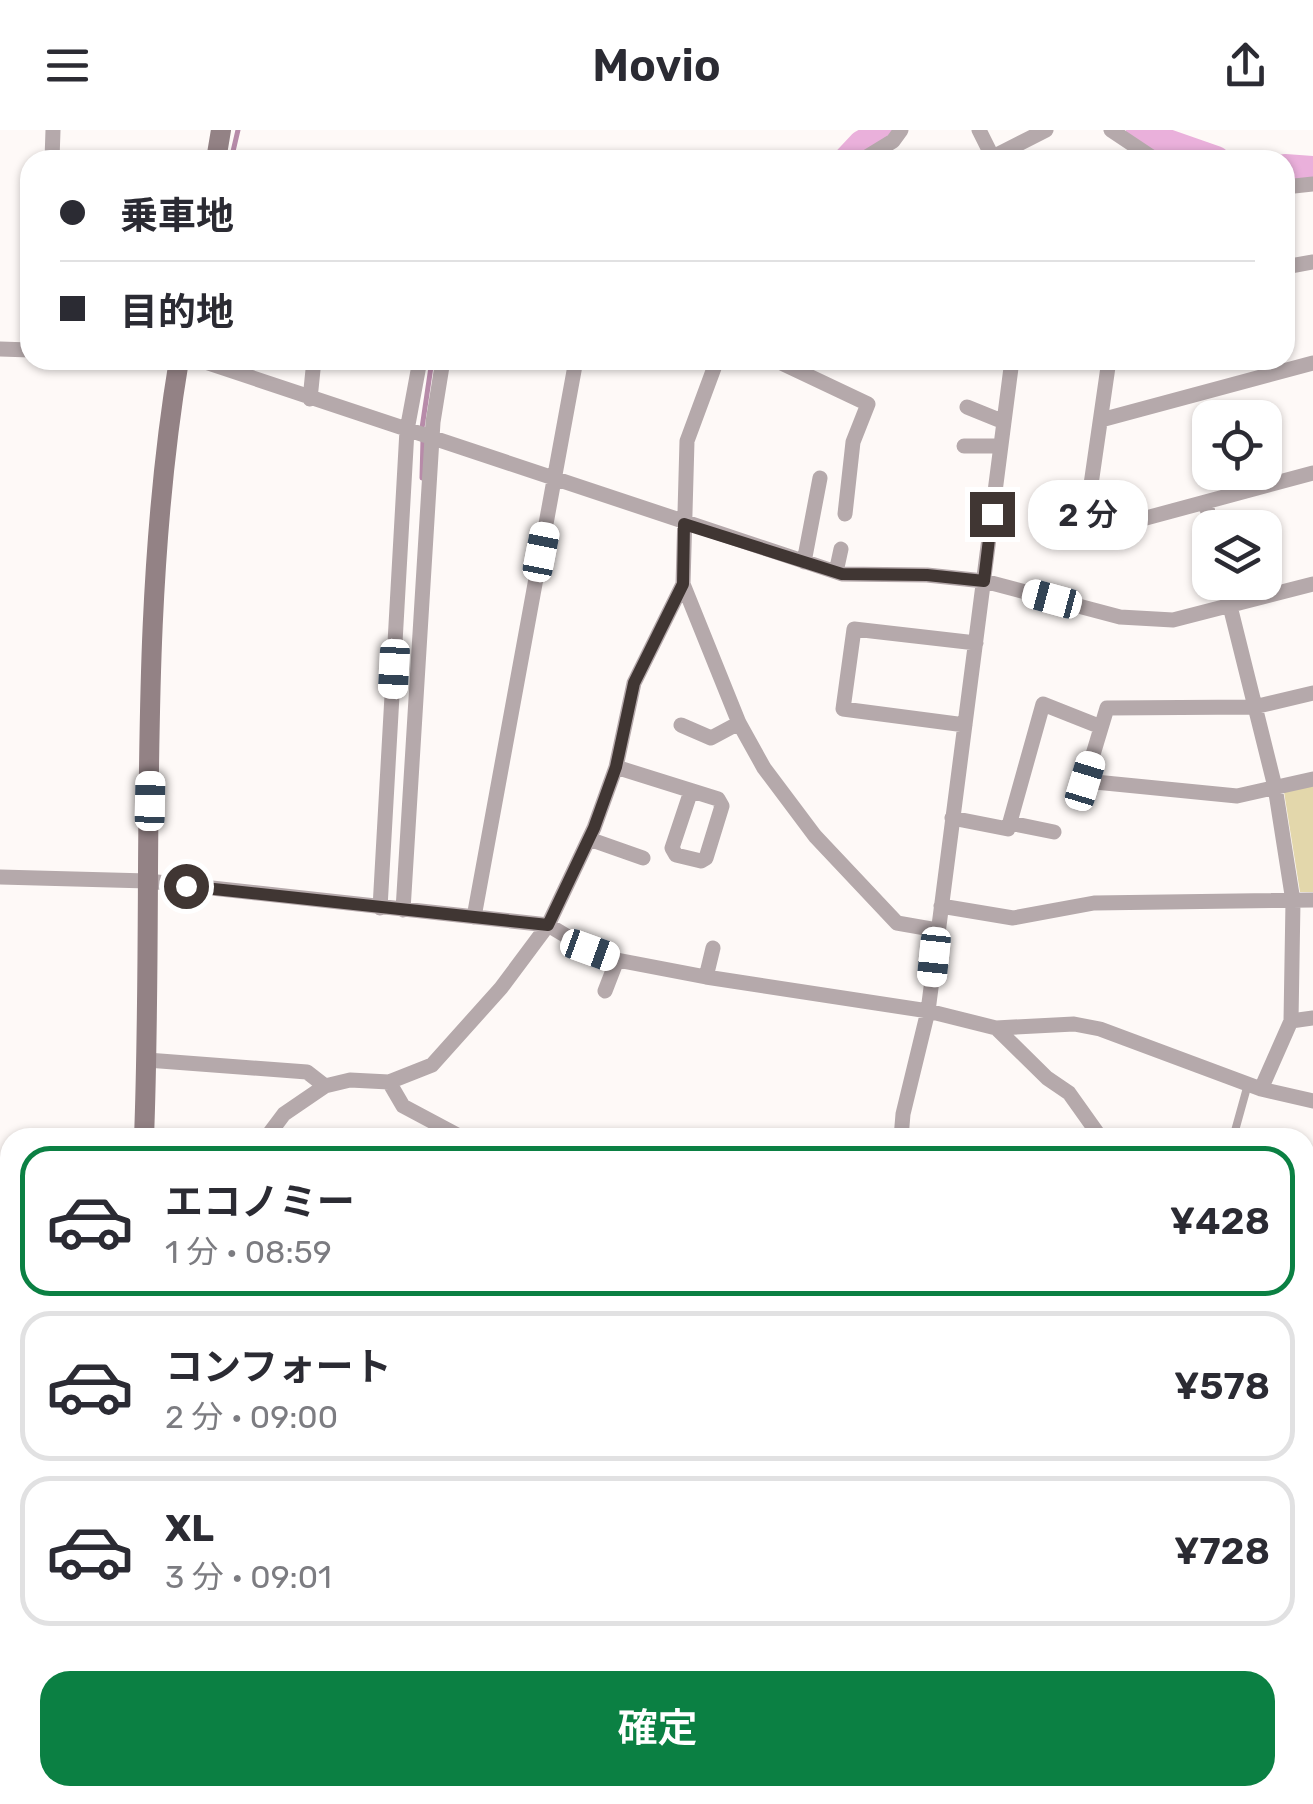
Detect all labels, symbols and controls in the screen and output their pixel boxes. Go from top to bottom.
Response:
icon: menu [40,38,95,93]
icon: share [1218,38,1273,93]
text: Movio [592,39,721,92]
text: 乗車地 [120,193,234,239]
text: 目的地 [120,289,234,335]
map controls [1192,400,1282,600]
button: locate [1192,400,1282,490]
callout: 2 分 [1027,479,1147,549]
route end [970,492,1015,537]
text: 2 分 [1058,496,1118,534]
button: layers [1192,510,1282,600]
car [521,520,561,584]
car [1019,577,1085,621]
car [377,638,411,700]
car [1062,748,1108,814]
car [134,771,166,831]
route start [164,864,209,909]
car [557,926,623,974]
car [916,926,952,988]
icon: car [45,1176,135,1266]
text: エコノミー [165,1179,355,1225]
text: ¥428 [1170,1198,1270,1244]
text: 1 分 · 08:59 [165,1233,332,1271]
icon: car [45,1341,135,1431]
text: コンフォート [165,1344,392,1390]
text: ¥578 [1174,1363,1270,1409]
text: 2 分 · 09:00 [165,1398,338,1436]
text: XL [165,1505,214,1551]
icon: car [45,1506,135,1596]
text: ¥728 [1174,1528,1270,1574]
text: 3 分 · 09:01 [165,1558,332,1596]
button: 確定 [40,1671,1275,1786]

